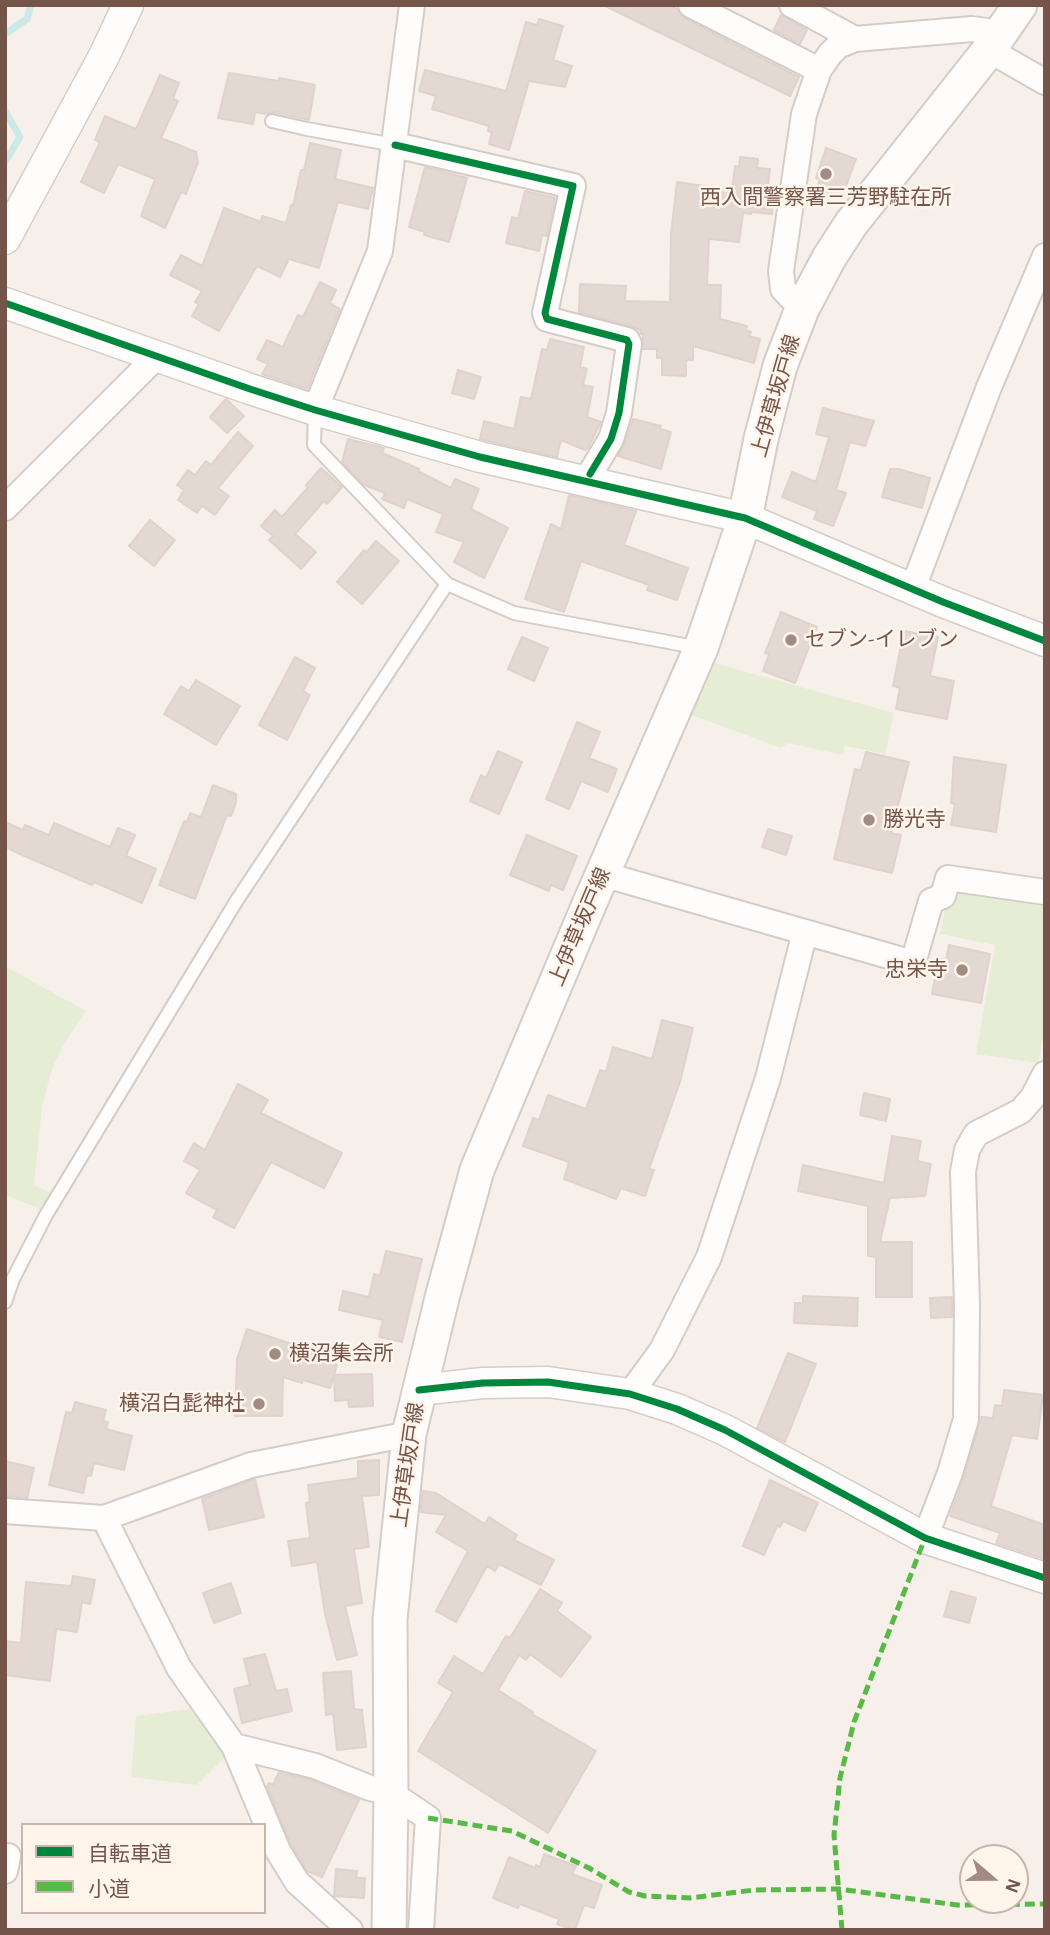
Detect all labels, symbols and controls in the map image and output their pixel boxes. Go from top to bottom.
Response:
marker: 西入間警察署三芳野駐在所 [818,166,834,182]
place label: 西入間警察署三芳野駐在所 [700,185,952,211]
street label: 上伊草坂戸線 [747,332,805,460]
place label: セブン-イレブン [805,627,958,653]
marker: セブン-イレブン [783,632,799,648]
place label: 勝光寺 [883,807,946,833]
marker: 勝光寺 [861,812,877,828]
street label: 上伊草坂戸線 [544,864,616,990]
place label: 忠栄寺 [885,957,948,983]
marker: 忠栄寺 [954,962,970,978]
place label: 横沼集会所 [289,1341,394,1367]
marker: 横沼集会所 [267,1346,283,1362]
place label: 横沼白髭神社 [119,1391,245,1417]
marker: 横沼白髭神社 [251,1396,267,1412]
street label: 上伊草坂戸線 [387,1401,429,1529]
legend [21,1823,266,1914]
text: 自転車道 [88,1844,172,1865]
north arrow [959,1844,1029,1914]
text: N [1001,1876,1024,1895]
text: 小道 [88,1879,130,1900]

